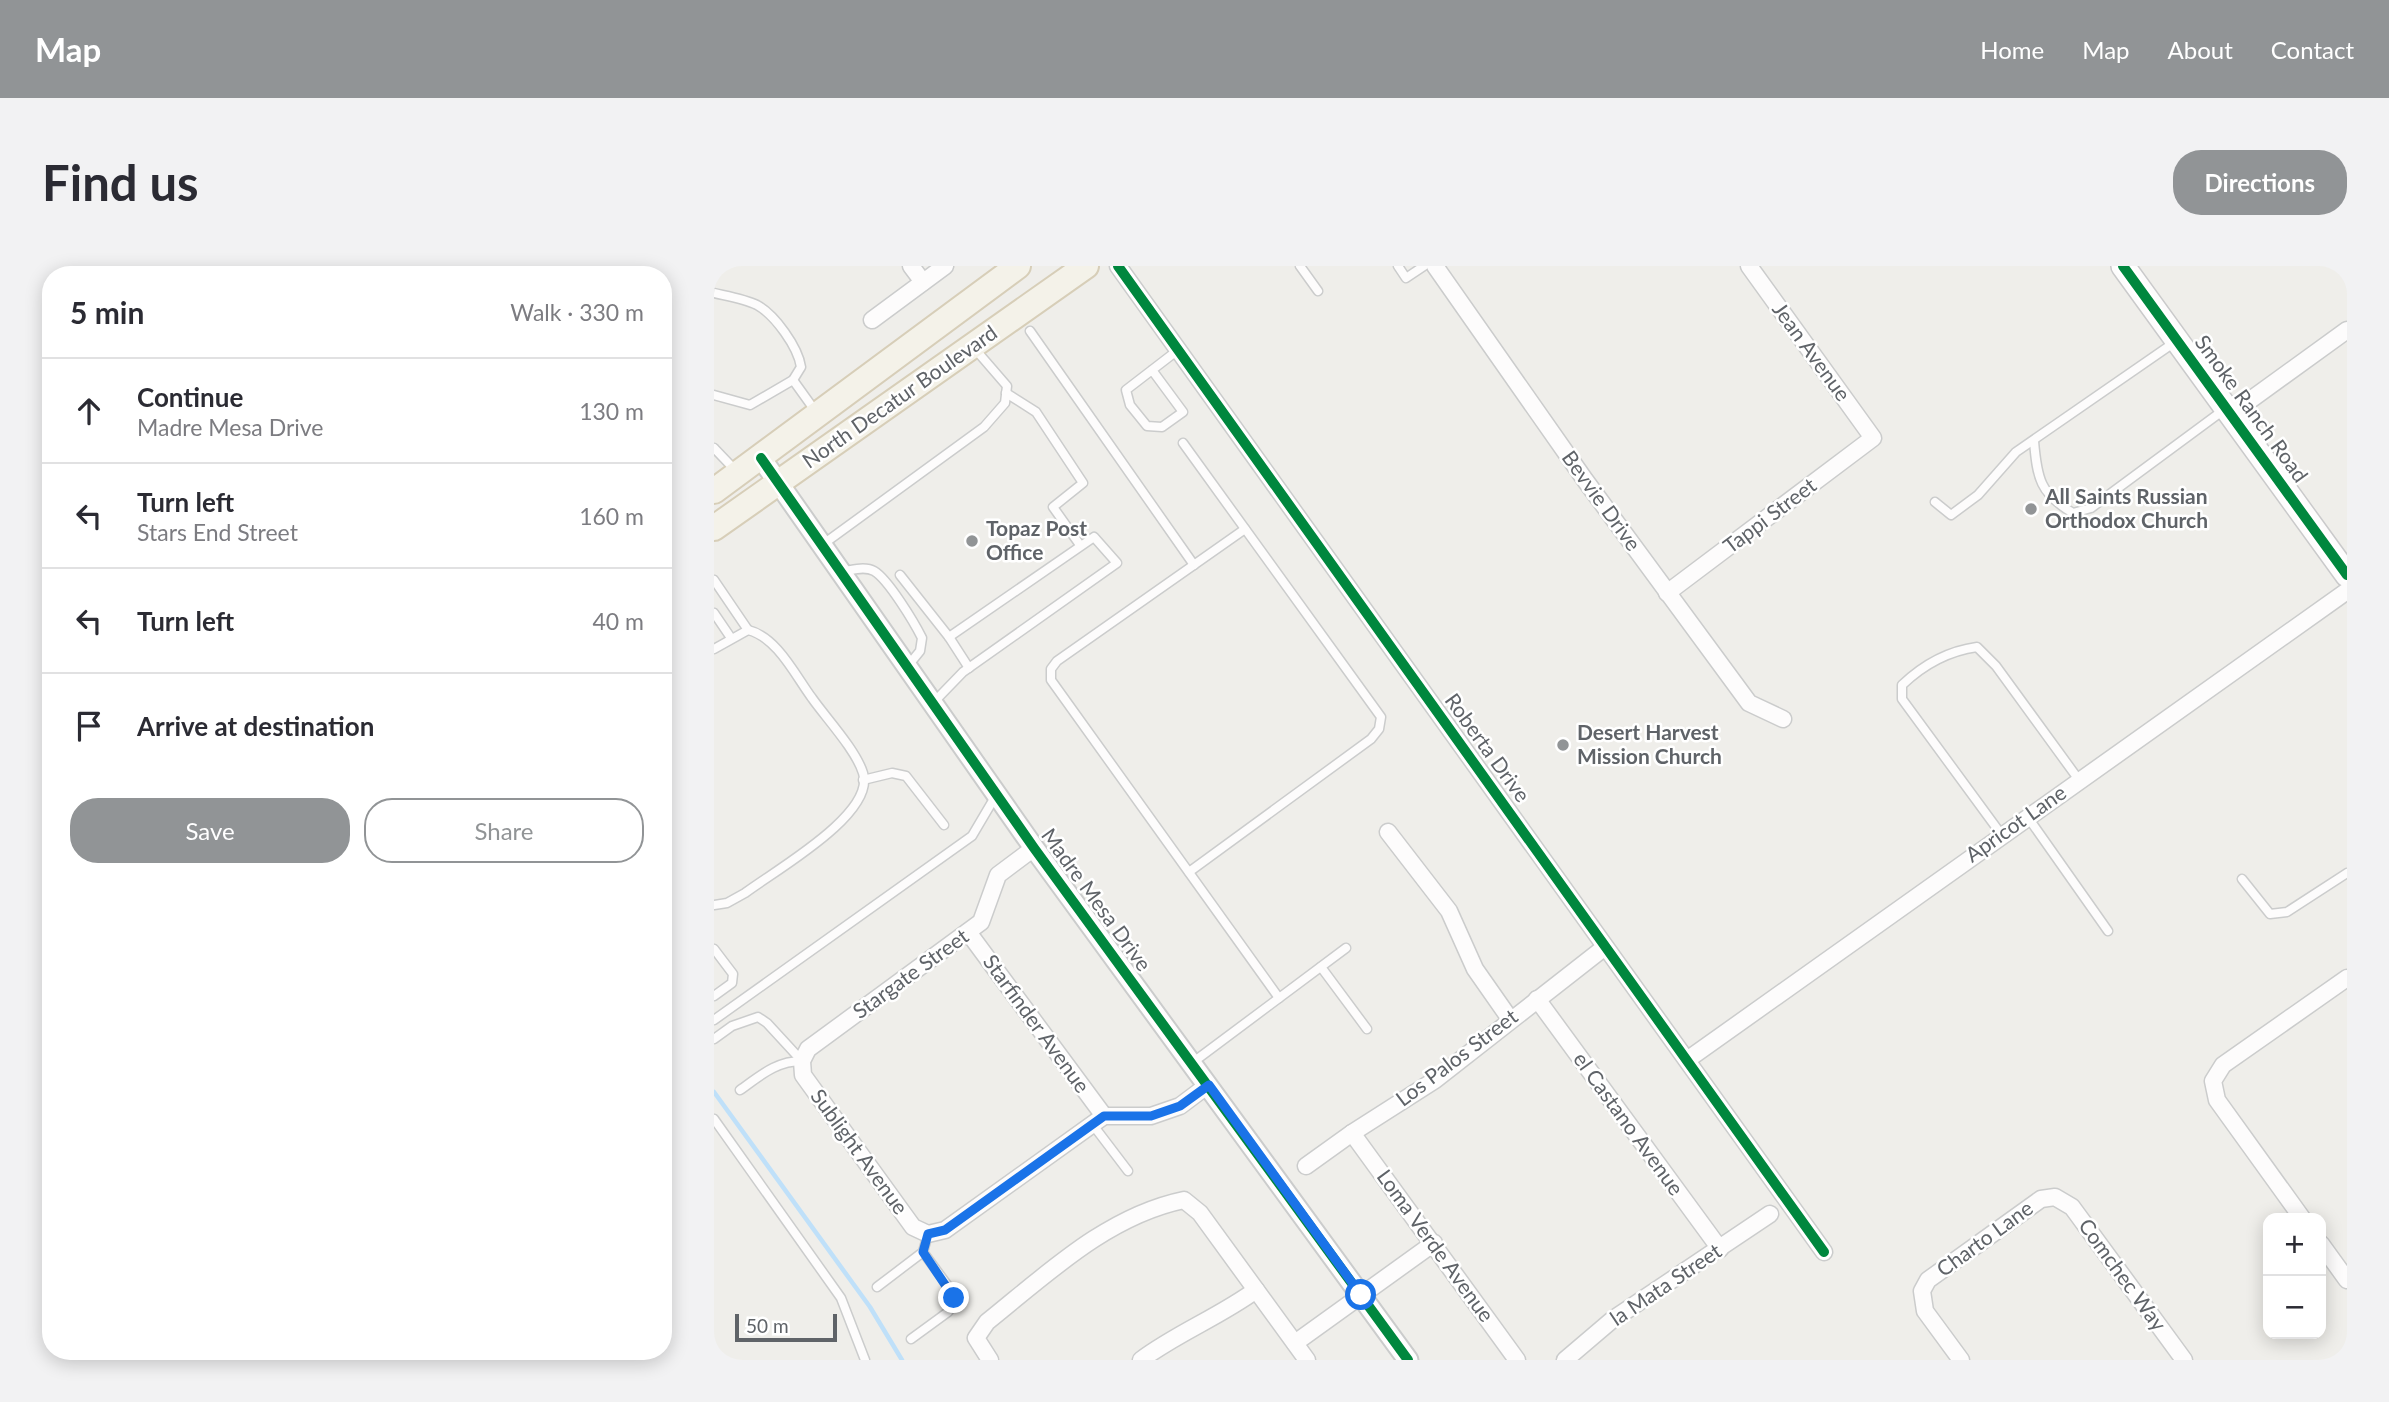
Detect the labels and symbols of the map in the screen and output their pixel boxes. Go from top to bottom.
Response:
street label: Jean Avenue [1768,297,1856,405]
street label: North Decatur Boulevard [797,319,1001,472]
street label: Smoke Ranch Road [2190,330,2314,487]
street label: Bevvie Drive [1558,445,1647,555]
street label: Tappi Street [1718,472,1821,558]
place label: All Saints Russian Orthodox Church [2044,483,2208,532]
marker: All Saints Russian Orthodox Church [2023,501,2039,517]
place label: Topaz Post Office [986,515,1087,564]
marker: Topaz Post Office [964,533,980,549]
street label: Roberta Drive [1440,688,1536,806]
place label: Desert Harvest Mission Church [1577,719,1722,768]
marker: Desert Harvest Mission Church [1555,737,1571,753]
street label: Apricot Lane [1960,779,2070,867]
street label: Madre Mesa Drive [1037,823,1157,975]
street label: Stargate Street [847,922,973,1023]
street label: Starfinder Avenue [979,949,1096,1097]
street label: Los Palos Street [1390,1003,1522,1111]
street label: el Castano Avenue [1569,1047,1690,1200]
street label: Sublight Avenue [806,1084,914,1219]
street label: Loma Verde Avenue [1373,1164,1500,1326]
street label: Charto Lane [1931,1195,2037,1281]
street label: Comchec Way [2074,1213,2172,1335]
street label: la Mata Street [1605,1237,1726,1330]
route start [1345,1279,1376,1310]
route end [938,1282,969,1313]
scale bar [735,1311,836,1343]

